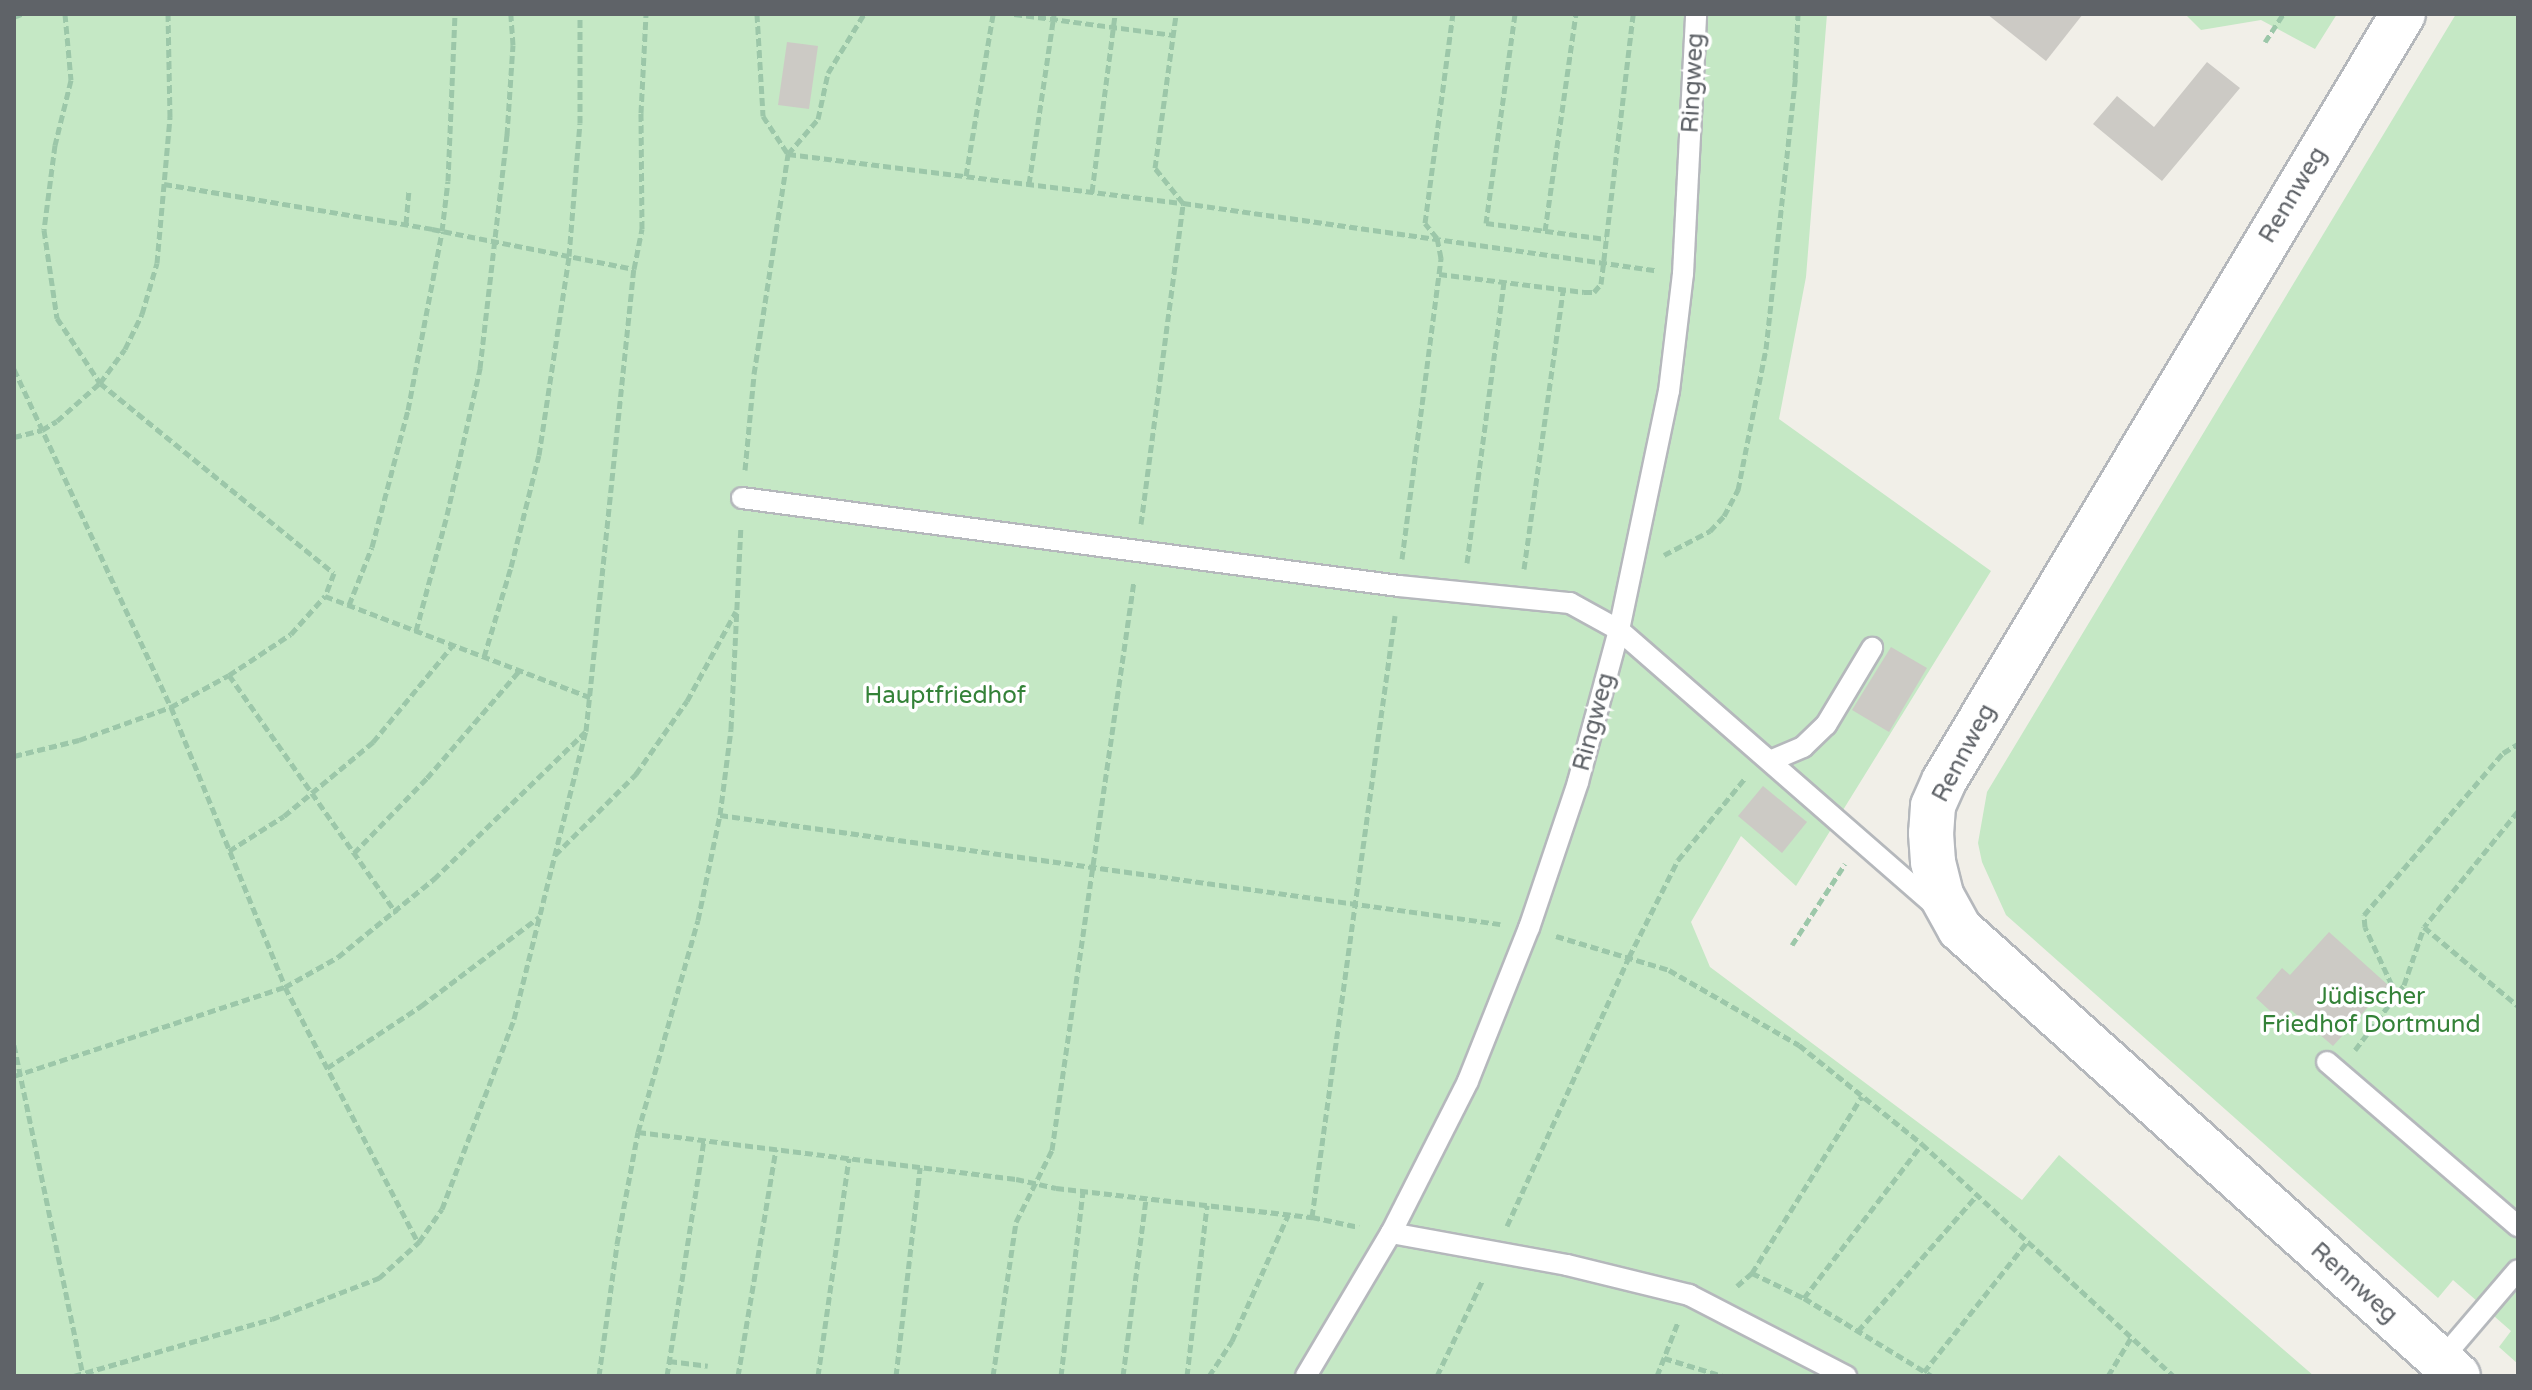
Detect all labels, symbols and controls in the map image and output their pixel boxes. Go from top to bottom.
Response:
street label: Ringweg [1676,32,1710,134]
street label: Rennweg [2253,142,2333,248]
street label: Ringweg [1567,670,1621,774]
park label: Hauptfriedhof [864,682,1026,710]
street label: Rennweg [1926,699,2002,807]
park label: Jüdischer Friedhof Dortmund [2261,983,2481,1039]
street label: Rennweg [2305,1236,2403,1330]

